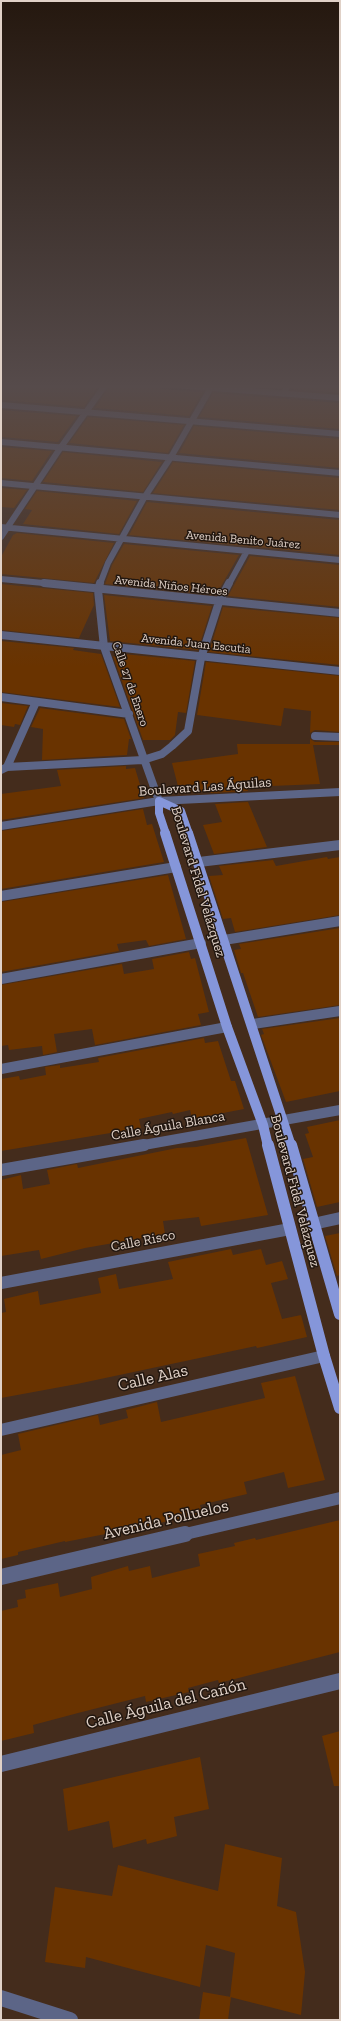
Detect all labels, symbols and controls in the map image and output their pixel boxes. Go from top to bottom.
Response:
street label: Avenida Benito Juárez [185,528,301,552]
street label: Avenida Niños Héroes [114,573,228,599]
street label: Avenida Juan Escutia [141,631,251,657]
street label: Calle 27 de Enero [109,640,151,728]
street label: Boulevard Las Águilas [138,774,272,800]
street label: Boulevard Fidel Velázquez [167,804,229,960]
street label: Calle Águila Blanca [110,1108,226,1144]
street label: Boulevard Fidel Velázquez [267,1113,323,1269]
street label: Calle Risco [109,1227,177,1255]
street label: Calle Alas [116,1360,190,1396]
street label: Avenida Polluelos [101,1496,231,1544]
street label: Calle Águila del Cañón [84,1674,248,1734]

